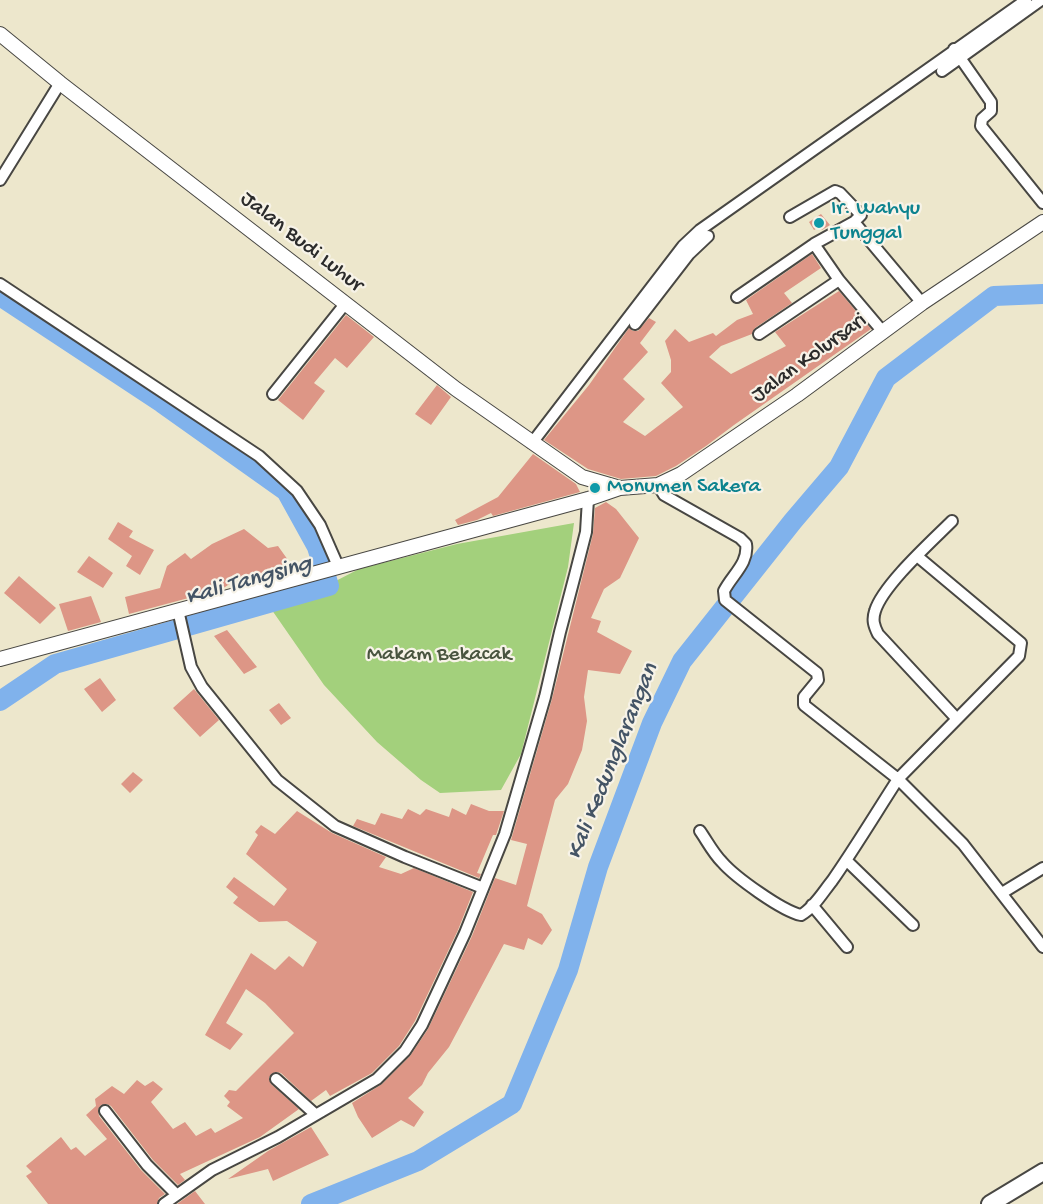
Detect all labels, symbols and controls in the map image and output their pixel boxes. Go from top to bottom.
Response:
street label: Jalan Budi Luhur [234,187,368,299]
place label: Ir. Wahyu Tunggal [831,197,920,248]
marker: Ir. Wahyu Tunggal [812,216,826,230]
street label: Jalan Kolursari [747,308,873,410]
place label: Monumen Sakera [607,475,761,501]
marker: Monumen Sakera [588,481,602,495]
water label: Kali Tangsing [183,550,315,614]
park label: Makam Bekacak [367,643,511,669]
water label: Kali Kedunglarangan [562,660,666,864]

